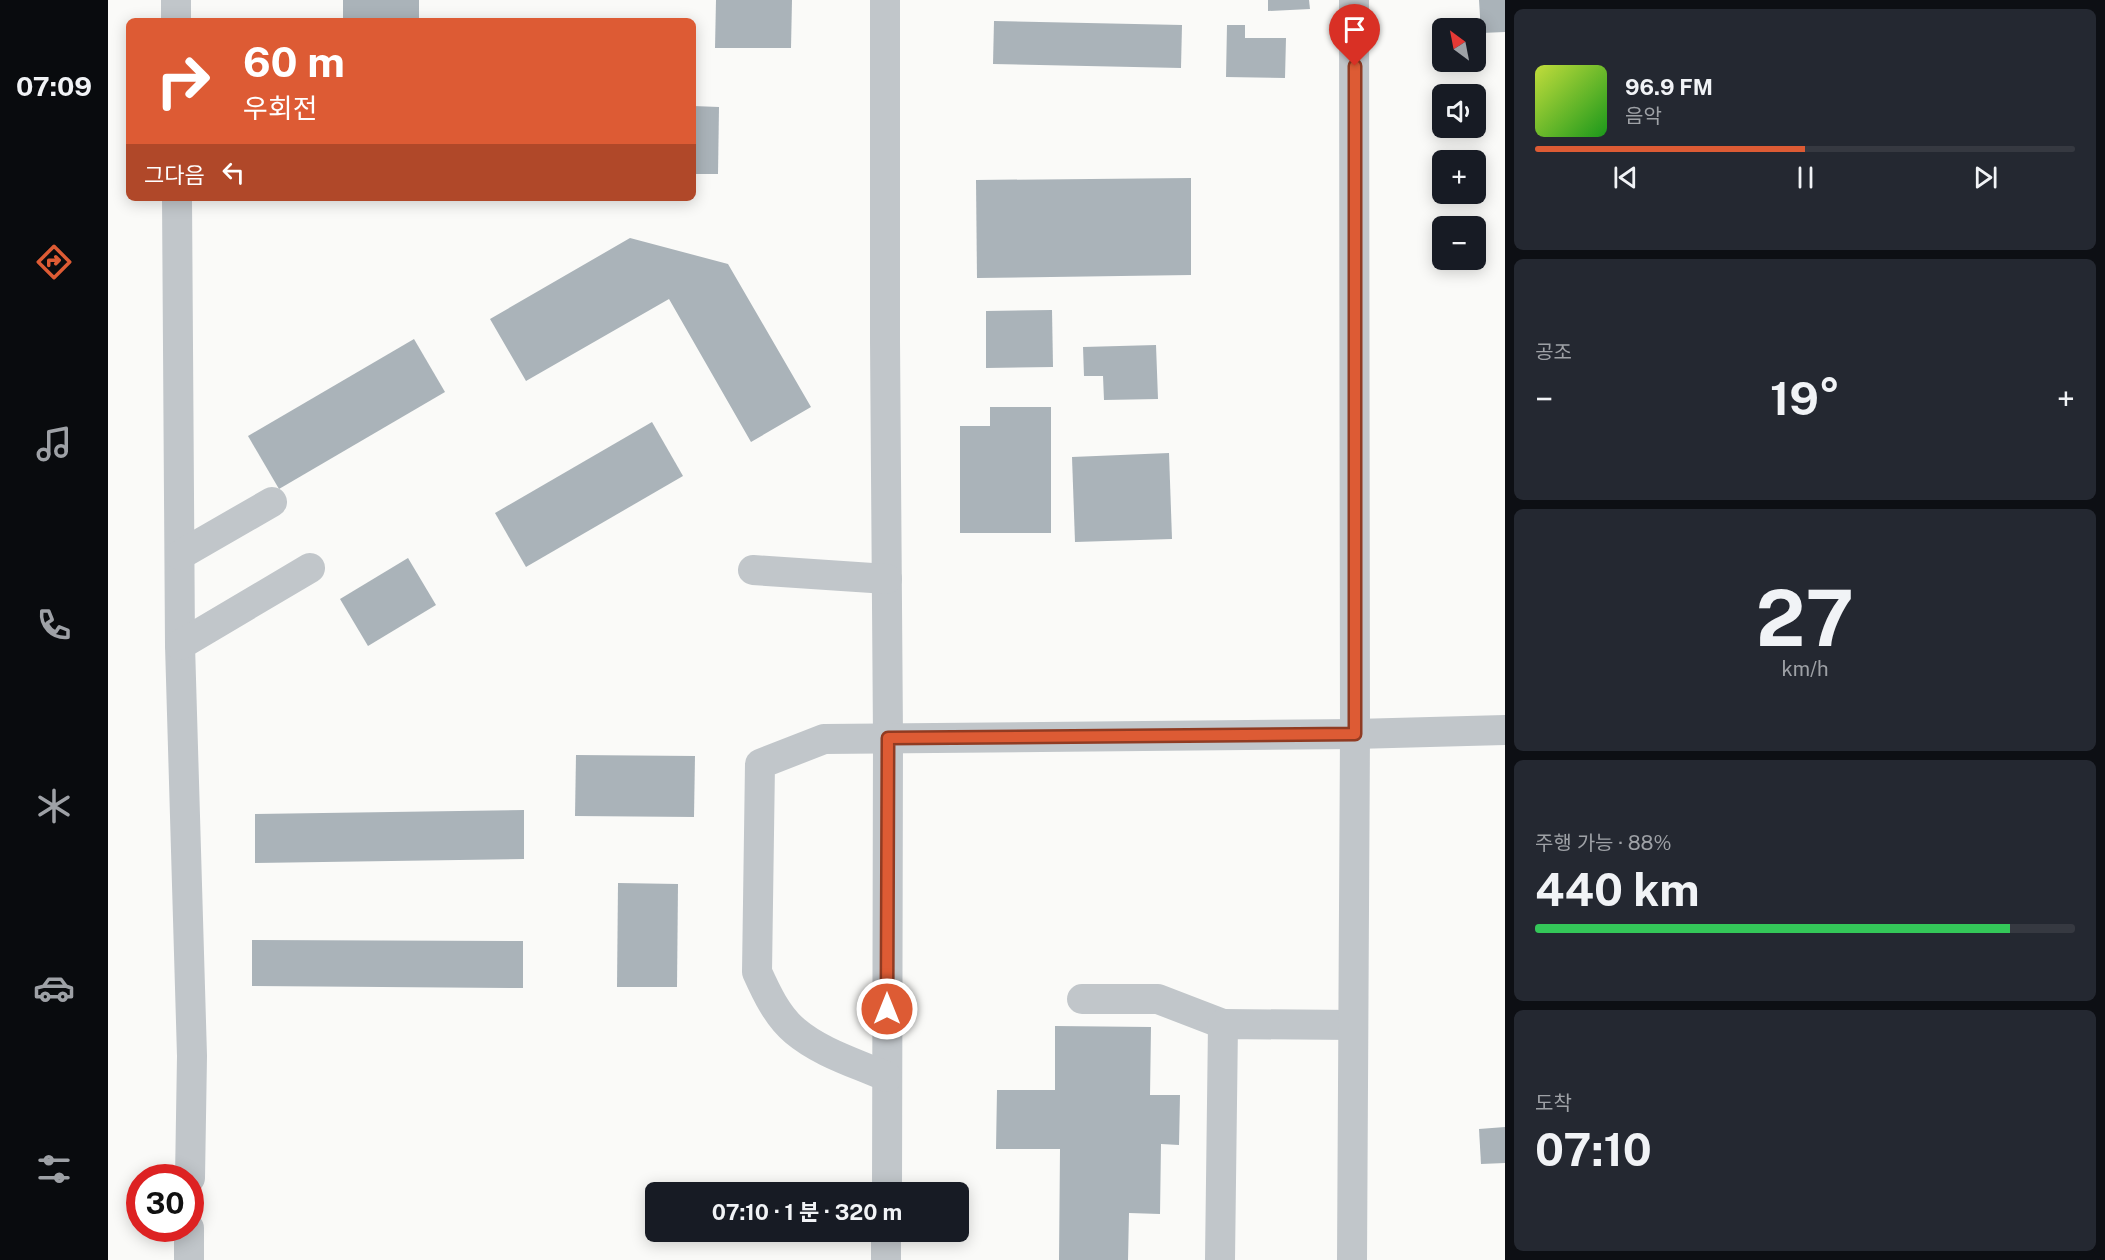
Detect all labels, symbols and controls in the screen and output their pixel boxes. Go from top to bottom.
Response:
pin [1329,4,1380,66]
icon: arrive [1338,13,1371,46]
north arrow [1432,18,1486,72]
map controls [1432,18,1486,270]
text: 60 m [243,37,345,86]
icon: right [144,42,222,120]
text: 07:09 [16,70,92,102]
text: 96.9 FM [1625,74,1713,100]
button: sound [1432,84,1486,138]
text: 우회전 [243,92,318,124]
text: 음악 [1625,104,1662,128]
button: + [1432,150,1486,204]
icon: left [217,156,250,189]
icon: previous [1609,161,1642,194]
icon: pause [1789,161,1822,194]
icon: next [1969,161,2002,194]
text: 그다음 [144,162,205,188]
button: − [1432,216,1486,270]
icon: directions [33,241,75,283]
text: 공조 [1535,340,1572,364]
text: 19° [1770,372,1840,425]
text: − [1535,380,1553,418]
text: + [2057,380,2075,418]
icon: music [33,423,75,465]
text: 27 [1756,572,1854,664]
icon: phone [33,604,75,646]
text: km/h [1781,657,1829,681]
icon: climate [33,785,75,827]
text: 주행 가능 · 88% [1535,831,1672,855]
text: 440 km [1535,863,1700,916]
icon: car [33,967,75,1009]
position arrow [855,977,919,1041]
text: 도착 [1535,1091,1572,1115]
text: 07:10 [1535,1123,1652,1176]
icon: filters [33,1148,75,1190]
speed limit sign: 30 [126,1164,204,1242]
text: 07:10 · 1 분 · 320 m [712,1199,902,1225]

